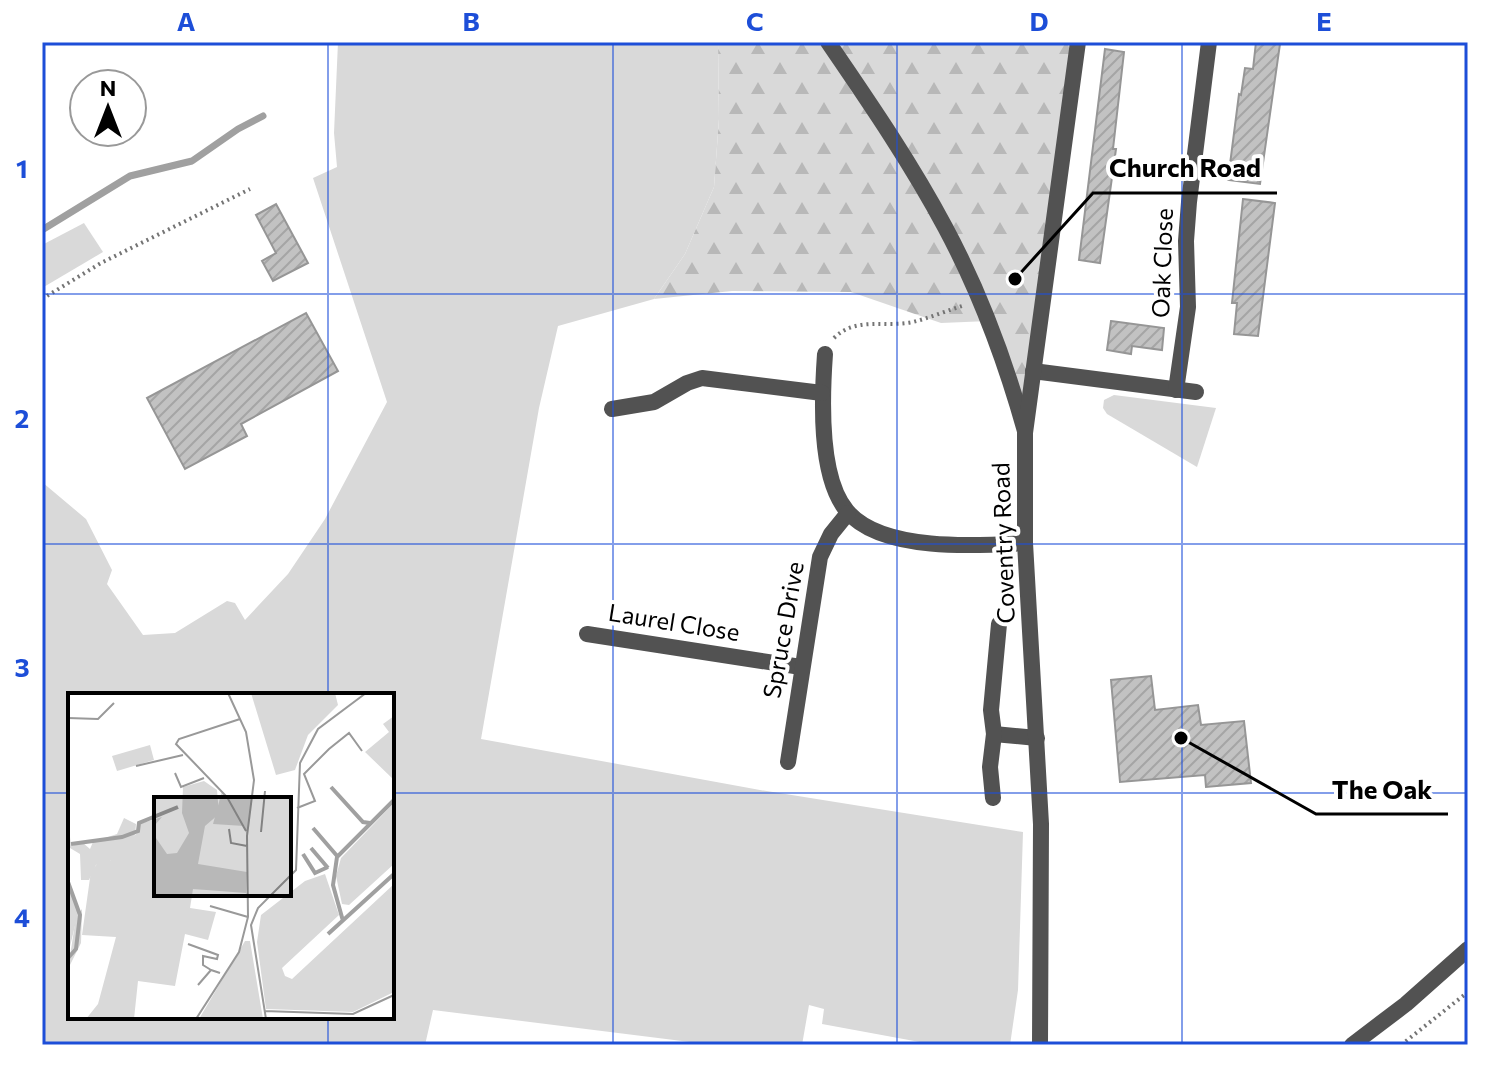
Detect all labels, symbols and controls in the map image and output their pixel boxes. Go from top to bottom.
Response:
text: A [177,5,196,36]
text: B [462,5,480,36]
text: C [746,5,764,36]
text: D [1029,5,1049,36]
text: E [1316,5,1332,36]
north arrow [68,68,148,148]
text: N [100,74,116,101]
callout: Church Road [1093,143,1277,193]
text: Church Road [1109,151,1261,182]
text: 1 [16,152,28,183]
street label: Oak Close [1145,207,1178,318]
text: 2 [15,402,29,433]
street label: Coventry Road [985,462,1020,624]
street label: Spruce Drive [756,559,809,700]
street label: Laurel Close [607,597,742,646]
text: 3 [14,651,30,682]
inset map [68,693,394,1019]
callout: The Oak [1316,764,1448,814]
text: The Oak [1332,773,1432,804]
text: 4 [14,901,30,932]

